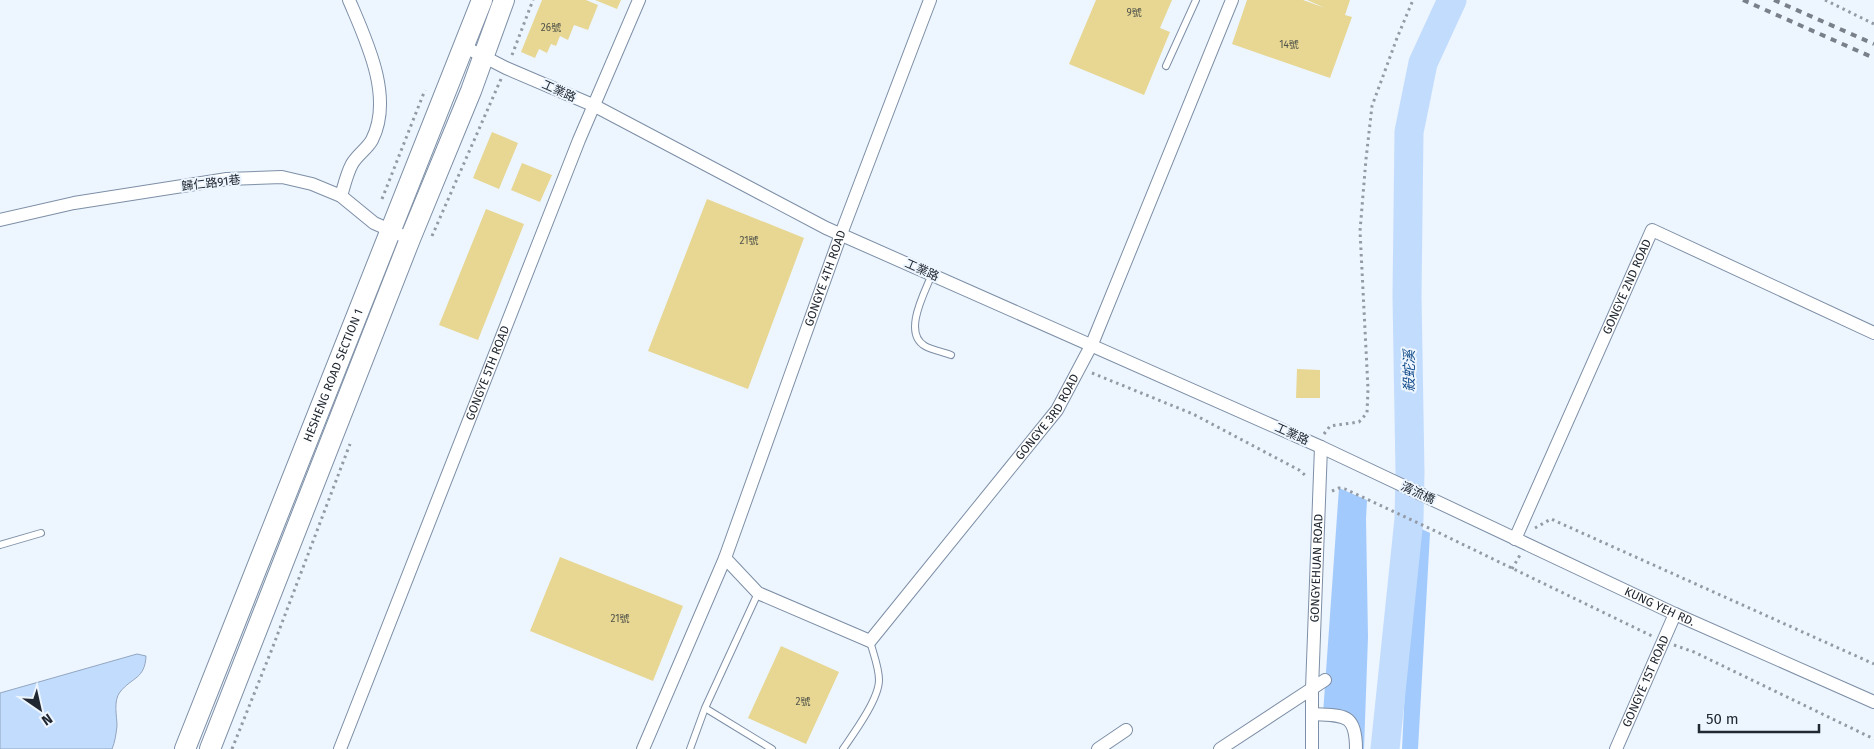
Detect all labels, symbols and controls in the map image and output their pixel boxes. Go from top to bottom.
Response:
house number: 9號 [1126,7,1142,19]
house number: 26號 [541,22,561,34]
house number: 14號 [1279,39,1299,51]
street label: 工業路 [540,77,578,105]
street label: 歸仁路91巷 [181,172,241,194]
street label: GONGYE 4TH ROAD [802,228,849,328]
house number: 21號 [739,235,759,247]
street label: GONGYE 2ND ROAD [1600,237,1654,336]
street label: 工業路 [903,256,941,284]
street label: HESHENG ROAD SECTION 1 [301,307,366,444]
street label: GONGYE 5TH ROAD [463,323,513,422]
water label: 殺蛇溪 [1401,348,1418,392]
street label: GONGYE 3RD ROAD [1013,371,1082,463]
street label: 工業路 [1273,420,1311,448]
street label: 清流橋 [1399,479,1437,507]
street label: GONGYEHUAN ROAD [1307,513,1326,623]
street label: KUNG YEH RD. [1622,584,1697,629]
house number: 21號 [610,613,630,625]
street label: GONGYE 1ST ROAD [1620,633,1672,729]
north arrow [15,684,65,734]
house number: 2號 [796,696,810,708]
scale bar [1699,702,1819,734]
text: N [38,710,56,729]
text: 50 m [1706,710,1739,728]

